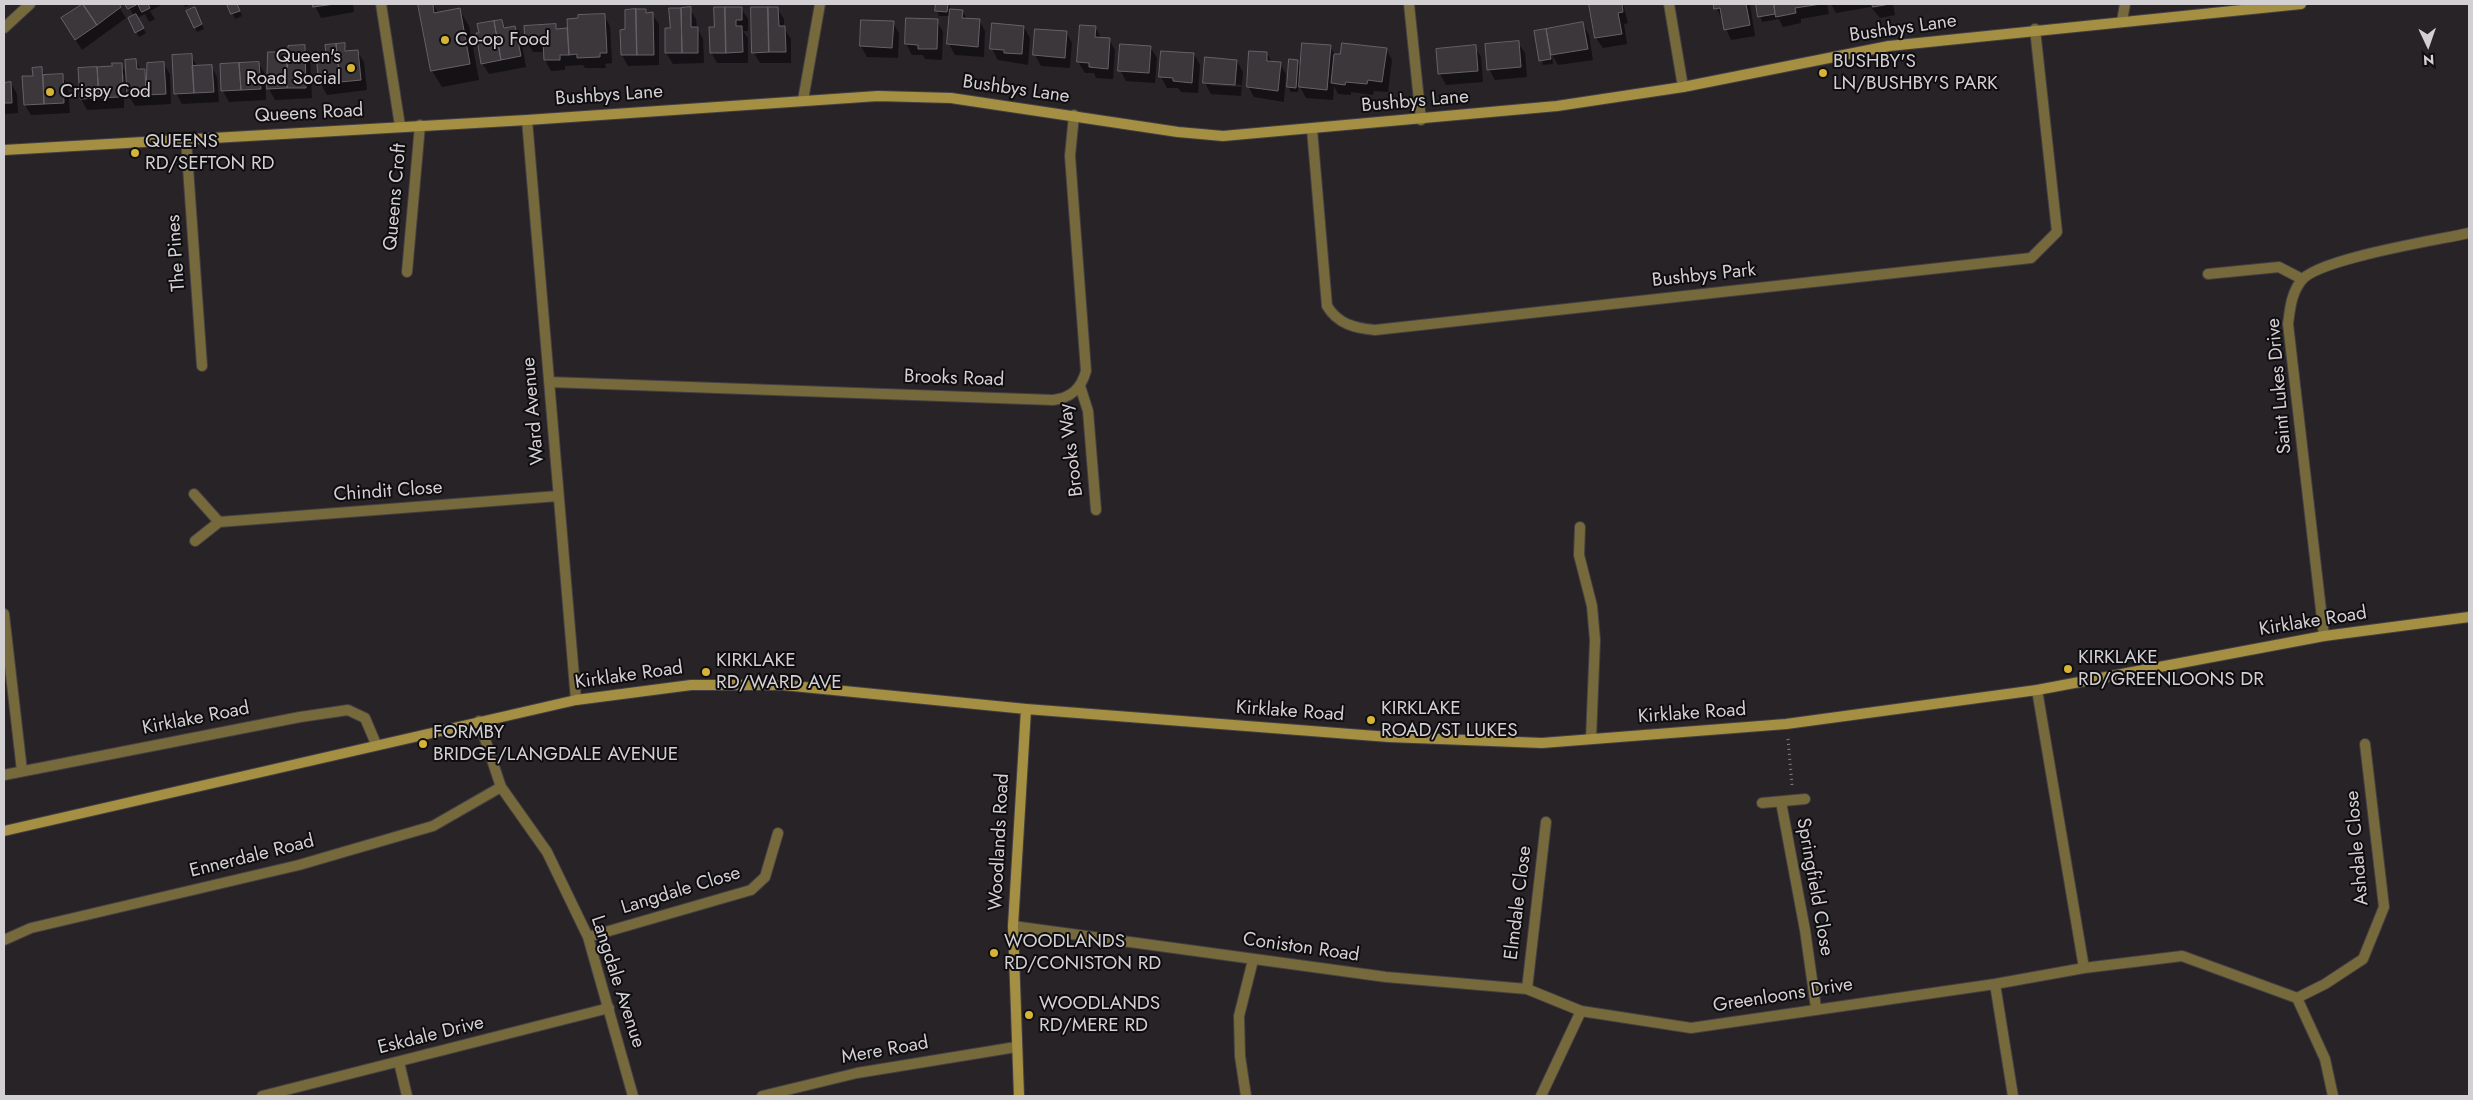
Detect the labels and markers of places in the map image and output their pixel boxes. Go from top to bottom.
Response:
place label: Co-op Food [455,29,550,51]
marker: Co-op Food [439,34,451,46]
place label: Queen's Road Social [246,46,341,90]
place label: BUSHBY'S LN/BUSHBY'S PARK [1833,51,1998,95]
marker: Queen's Road Social [345,62,357,74]
marker: BUSHBY'S LN/BUSHBY'S PARK [1817,67,1829,79]
place label: Crispy Cod [60,81,151,103]
marker: Crispy Cod [44,86,56,98]
place label: QUEENS RD/SEFTON RD [145,131,274,175]
marker: QUEENS RD/SEFTON RD [129,147,141,159]
place label: KIRKLAKE RD/GREENLOONS DR [2078,647,2264,691]
place label: KIRKLAKE RD/WARD AVE [716,650,842,694]
marker: KIRKLAKE RD/GREENLOONS DR [2062,663,2074,675]
marker: KIRKLAKE RD/WARD AVE [700,666,712,678]
place label: KIRKLAKE ROAD/ST LUKES [1381,698,1518,742]
marker: KIRKLAKE ROAD/ST LUKES [1365,714,1377,726]
place label: FORMBY BRIDGE/LANGDALE AVENUE [433,722,678,766]
marker: FORMBY BRIDGE/LANGDALE AVENUE [417,738,429,750]
place label: WOODLANDS RD/CONISTON RD [1004,931,1161,975]
marker: WOODLANDS RD/CONISTON RD [988,947,1000,959]
place label: WOODLANDS RD/MERE RD [1039,993,1160,1037]
marker: WOODLANDS RD/MERE RD [1023,1009,1035,1021]

